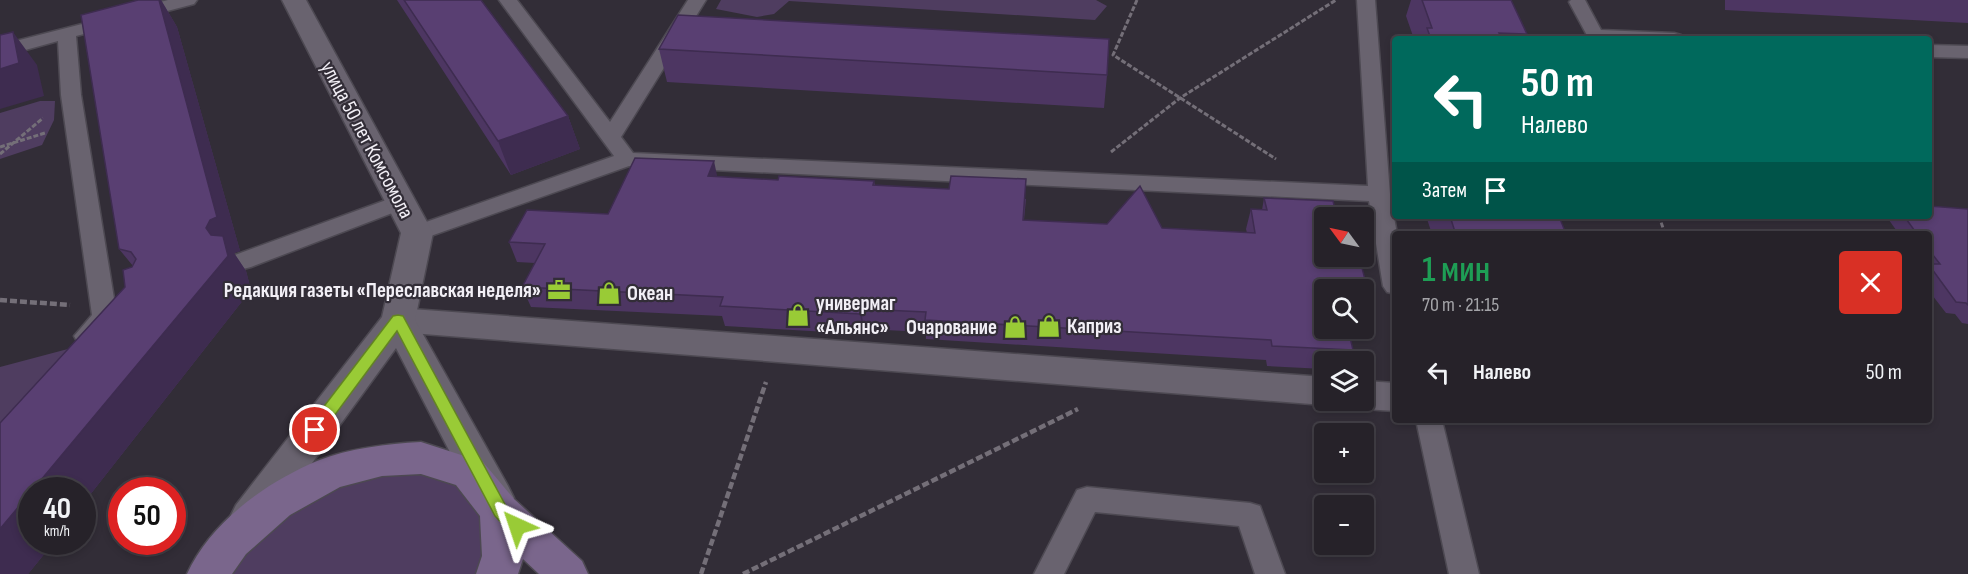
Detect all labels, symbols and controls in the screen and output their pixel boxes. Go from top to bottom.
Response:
street label: улица 50 лет Комсомола [315,57,419,223]
text: 50 m [1521,58,1594,109]
icon: left [1422,60,1500,138]
text: Налево [1521,109,1588,141]
icon: arrive [1479,174,1512,207]
text: Затем [1422,177,1467,204]
north arrow [1314,207,1374,267]
map controls [1314,207,1374,555]
text: 1 мин [1422,249,1490,292]
button: close [1839,251,1902,314]
office icon: Редакция газеты «Переславская неделя» [546,277,572,303]
place label: Редакция газеты «Переславская неделя» [224,278,541,303]
button: search [1314,279,1374,339]
shop icon: Океан [596,280,622,306]
place label: Океан [627,281,673,306]
place label: универмаг «Альянс» [816,291,896,340]
text: 70 m · 21:15 [1422,293,1499,317]
shop icon: универмаг «Альянс» [785,302,811,328]
shop icon: Каприз [1036,313,1062,339]
shop icon: Очарование [1002,314,1028,340]
place label: Каприз [1067,314,1122,339]
place label: Очарование [906,315,997,340]
button: layers [1314,351,1374,411]
icon: left [1422,356,1455,389]
text: Налево [1473,359,1531,386]
text: 50 m [1866,359,1902,386]
pin [289,404,340,455]
icon: arrive [298,413,331,446]
button: + [1314,423,1374,483]
speed limit sign: 50 [108,477,186,555]
text: 40 [43,491,71,527]
position arrow [485,494,549,558]
button: − [1314,495,1374,555]
text: km/h [44,522,70,541]

